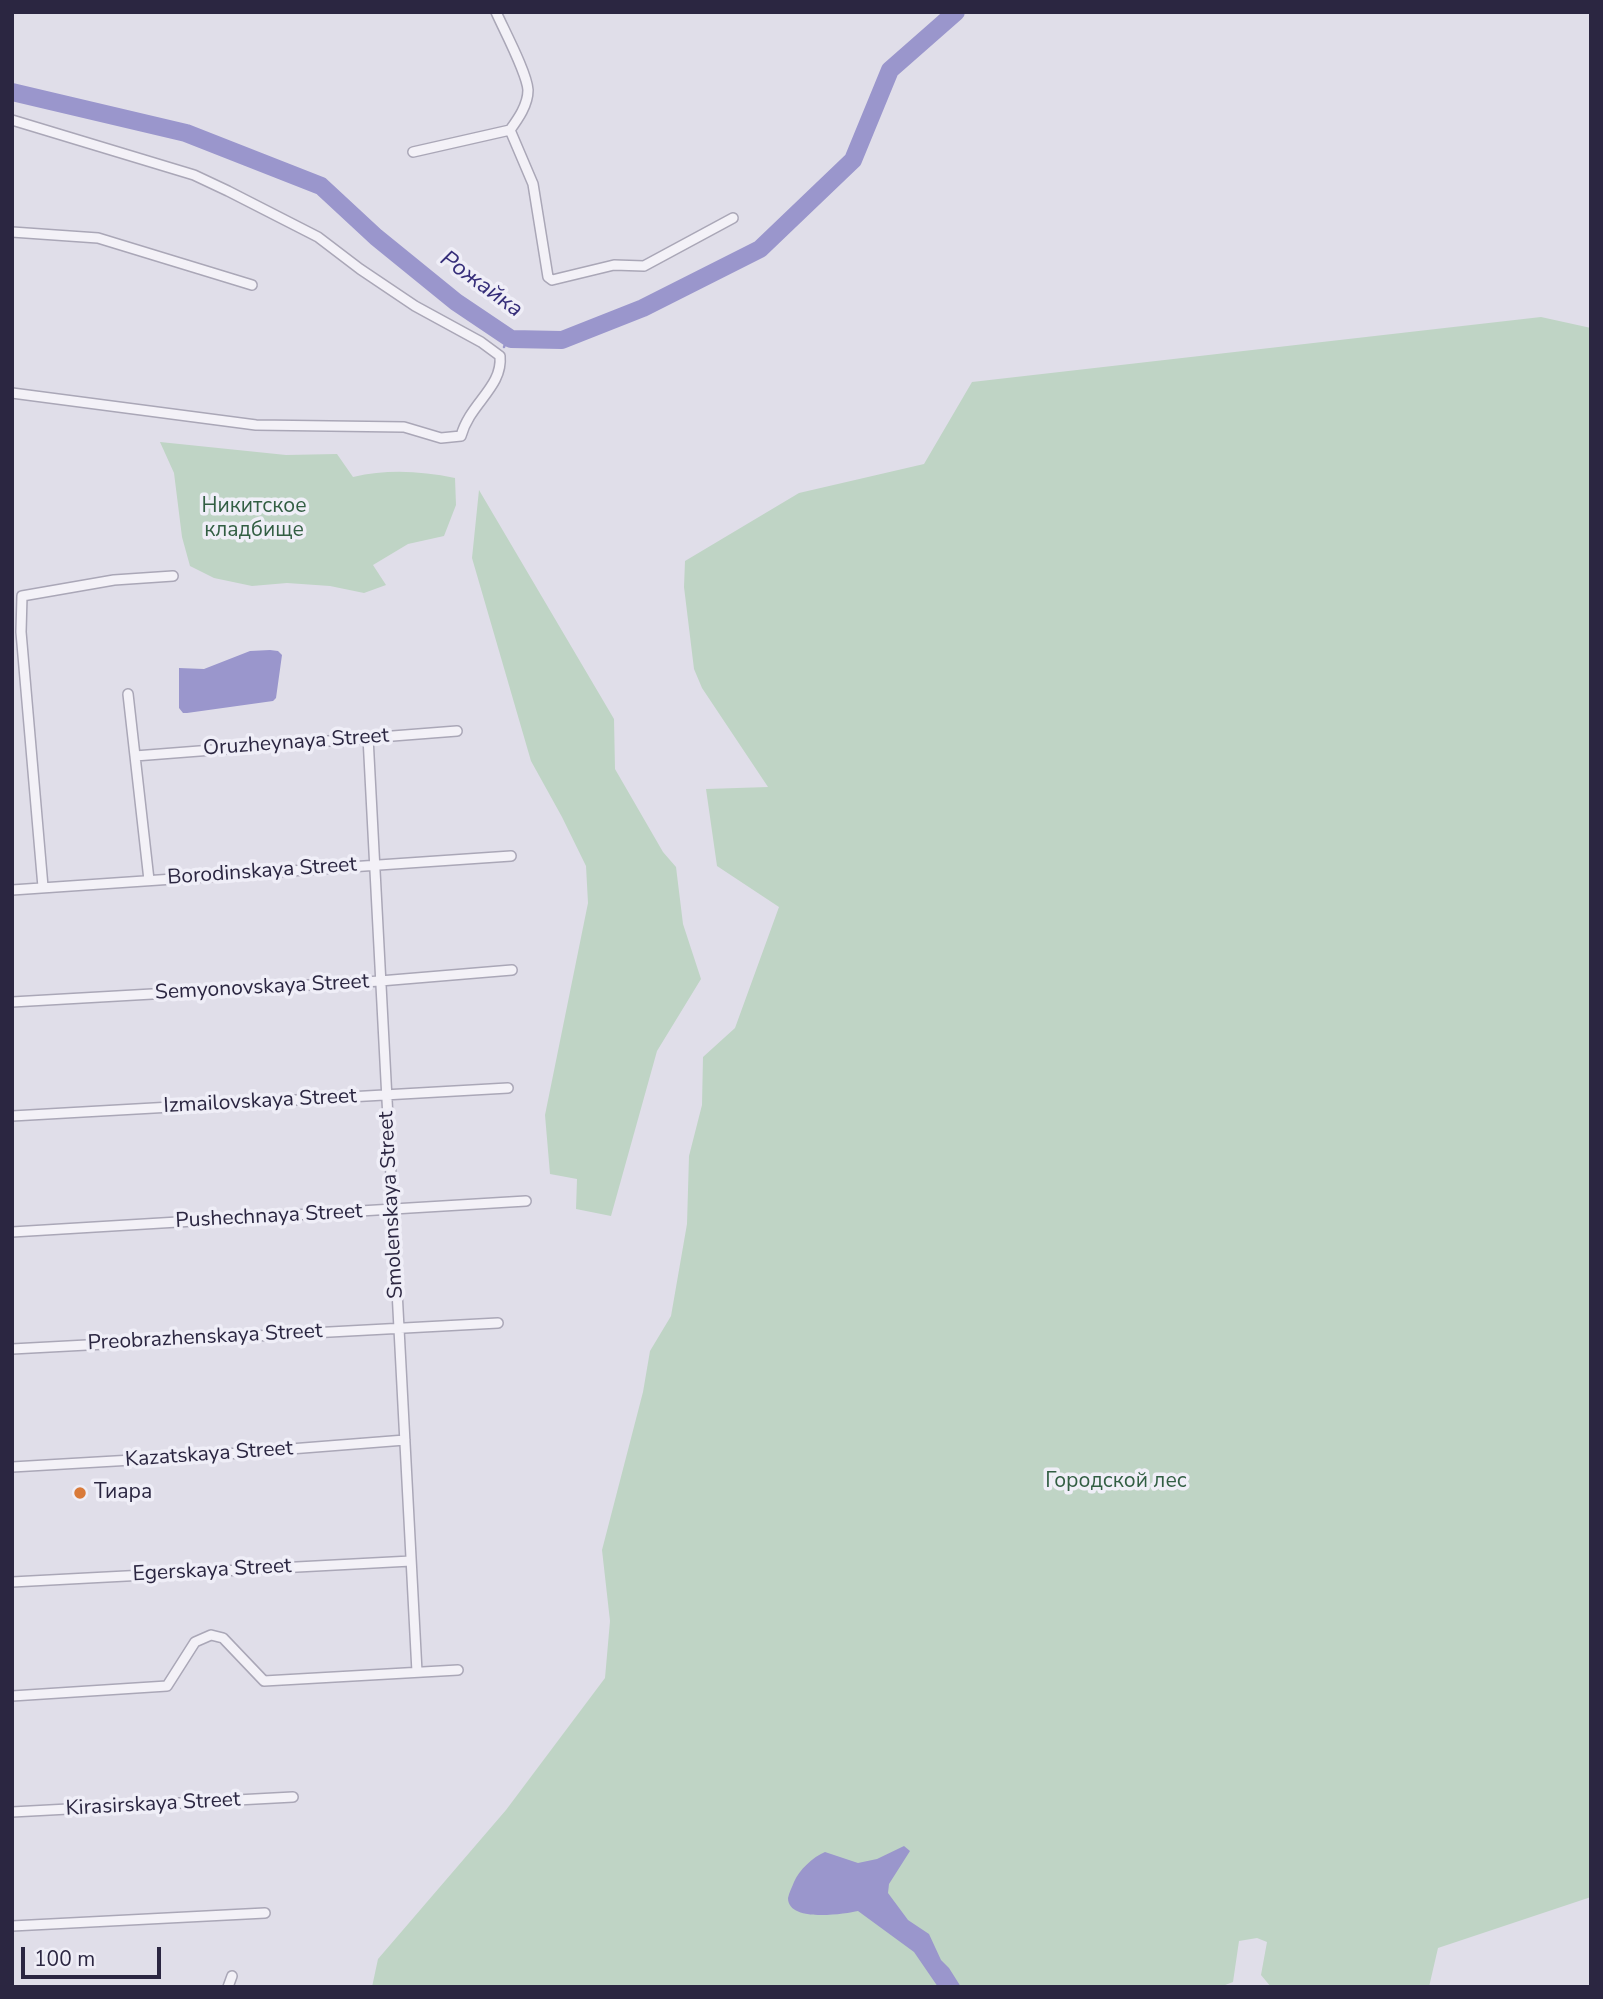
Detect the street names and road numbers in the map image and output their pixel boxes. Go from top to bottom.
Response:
street label: Oruzheynaya Street [202,724,390,762]
street label: Borodinskaya Street [166,853,358,891]
street label: Semyonovskaya Street [154,970,370,1006]
street label: Izmailovskaya Street [163,1084,357,1120]
street label: Smolenskaya Street [375,1111,409,1299]
street label: Pushechnaya Street [175,1200,363,1234]
street label: Preobrazhenskaya Street [87,1319,323,1357]
street label: Kazatskaya Street [124,1437,294,1473]
street label: Egerskaya Street [132,1554,292,1588]
street label: Kirasirskaya Street [65,1788,241,1822]

